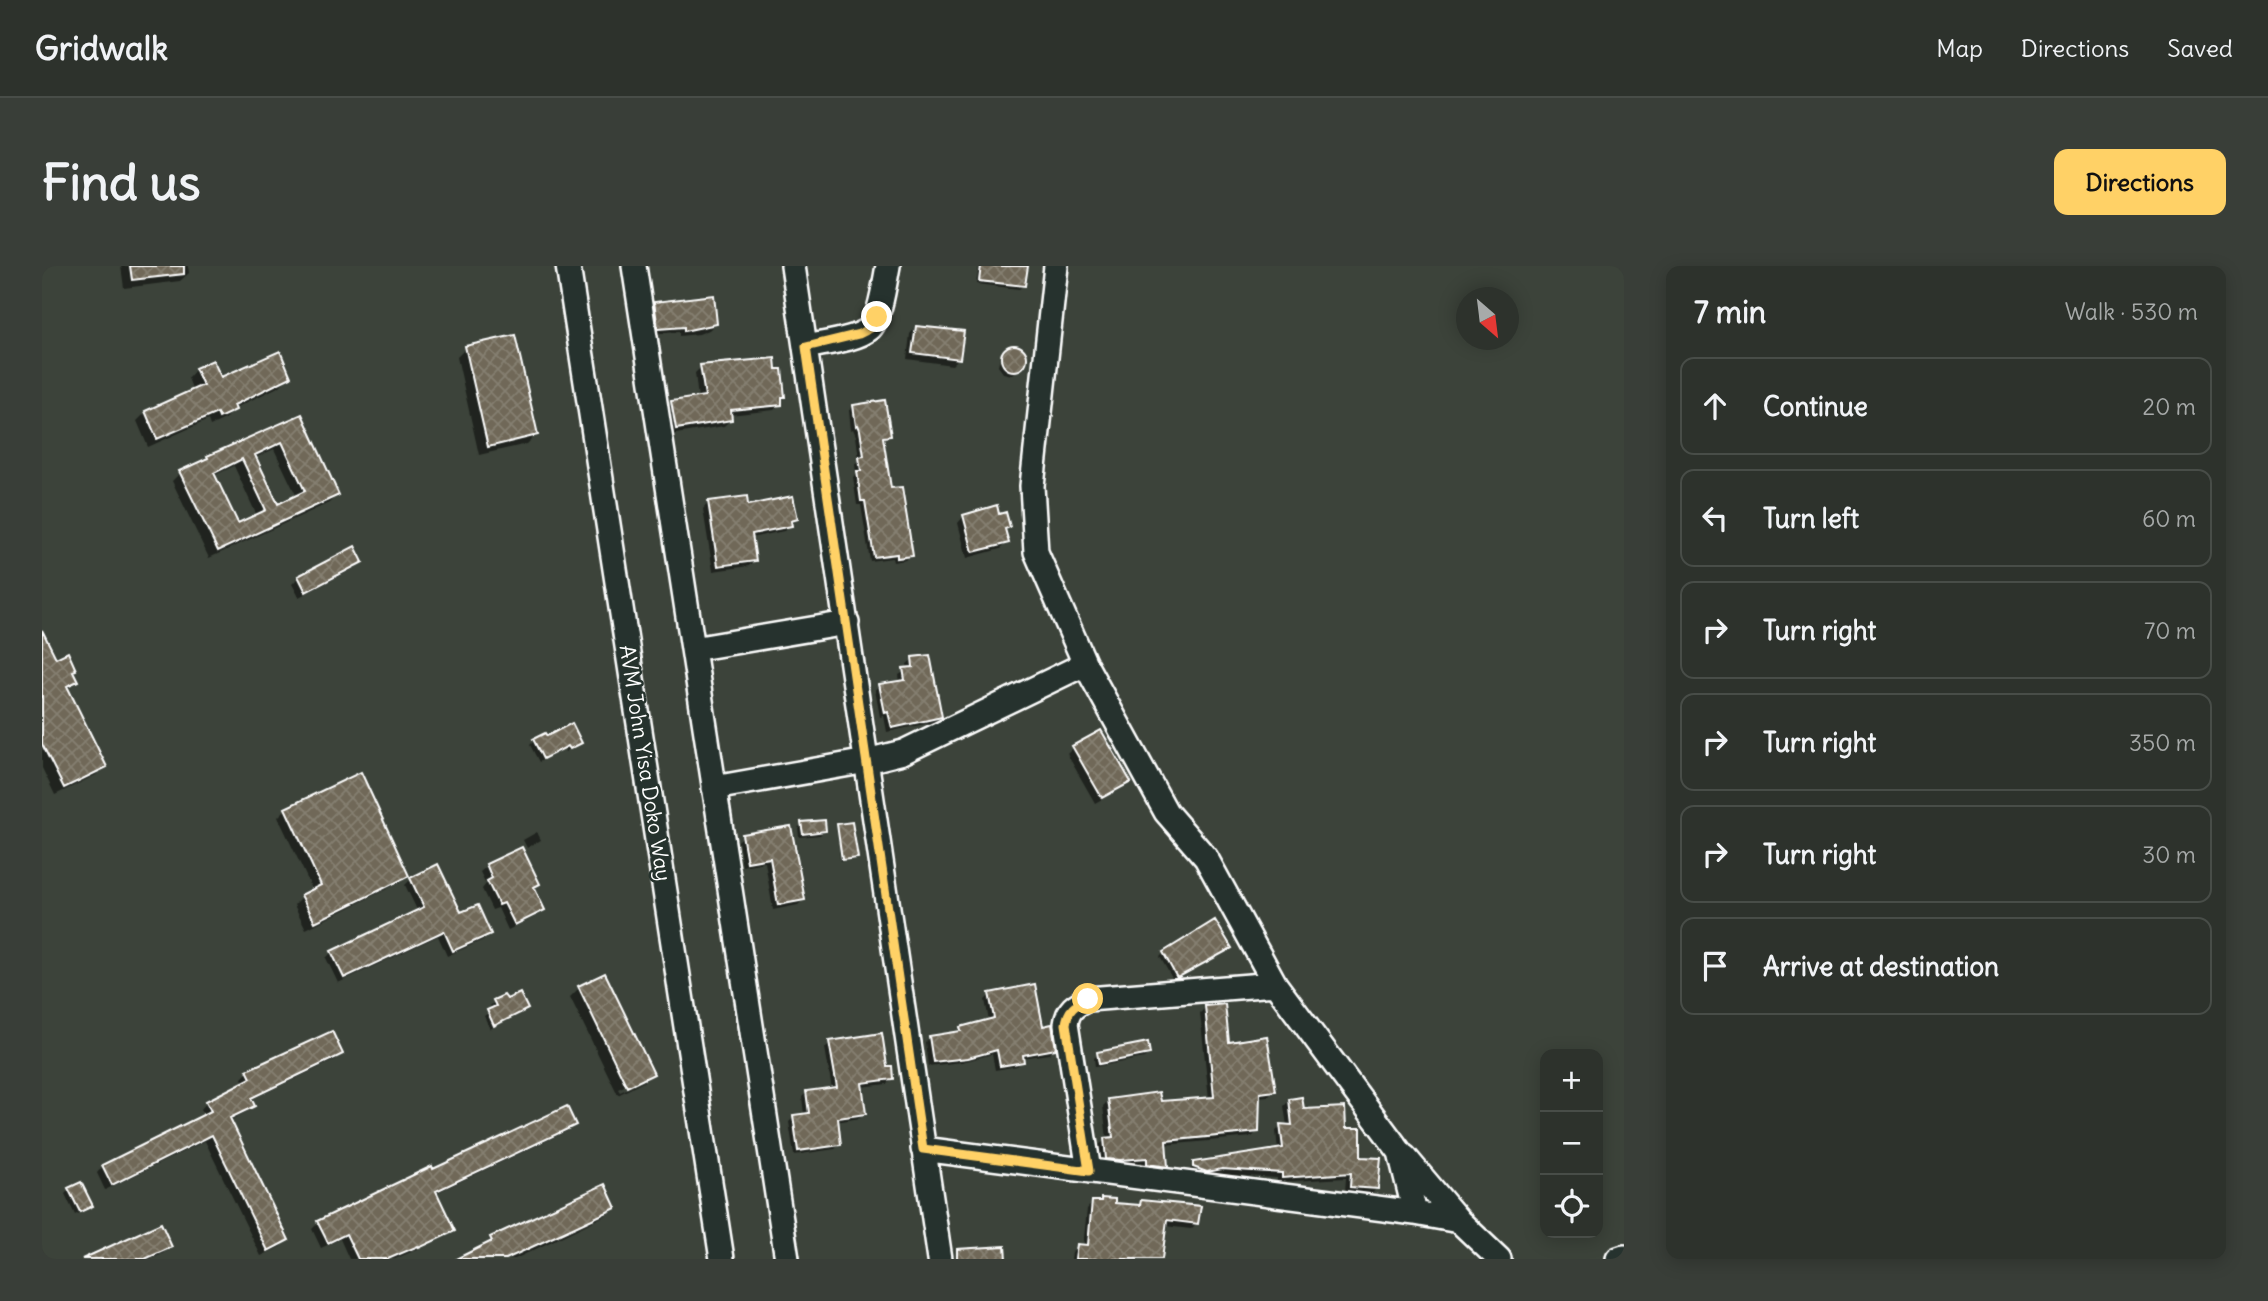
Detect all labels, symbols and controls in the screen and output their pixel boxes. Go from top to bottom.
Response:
text: Gridwalk [35,27,168,69]
text: Map [1936,33,1983,63]
text: Directions [2021,33,2129,63]
text: Saved [2167,33,2233,63]
button: Directions [2054,149,2226,215]
text: Find us [42,152,200,213]
north arrow [1456,287,1519,350]
text: 7 min [1694,293,1766,331]
text: Walk · 530 m [2065,297,2198,326]
route end [861,301,892,332]
icon: ahead [1696,387,1734,425]
text: Continue [1763,390,1868,423]
text: 20 m [2143,392,2196,421]
icon: left [1696,499,1734,537]
text: Turn left [1763,502,1859,535]
text: 60 m [2142,504,2196,533]
icon: right [1696,611,1734,649]
text: Turn right [1763,614,1876,647]
text: 70 m [2144,616,2196,645]
street label: AVM John Yisa Doko Way [613,643,678,883]
icon: right [1696,723,1734,761]
text: Turn right [1763,726,1876,759]
text: 350 m [2129,728,2196,757]
icon: right [1696,835,1734,873]
text: Turn right [1763,838,1876,871]
text: 30 m [2142,840,2196,869]
icon: arrive [1696,947,1734,985]
text: Arrive at destination [1763,950,1999,983]
route start [1072,983,1103,1014]
map controls [1540,1049,1603,1238]
button: + [1540,1049,1603,1112]
button: − [1540,1112,1603,1175]
button: locate [1540,1175,1603,1238]

